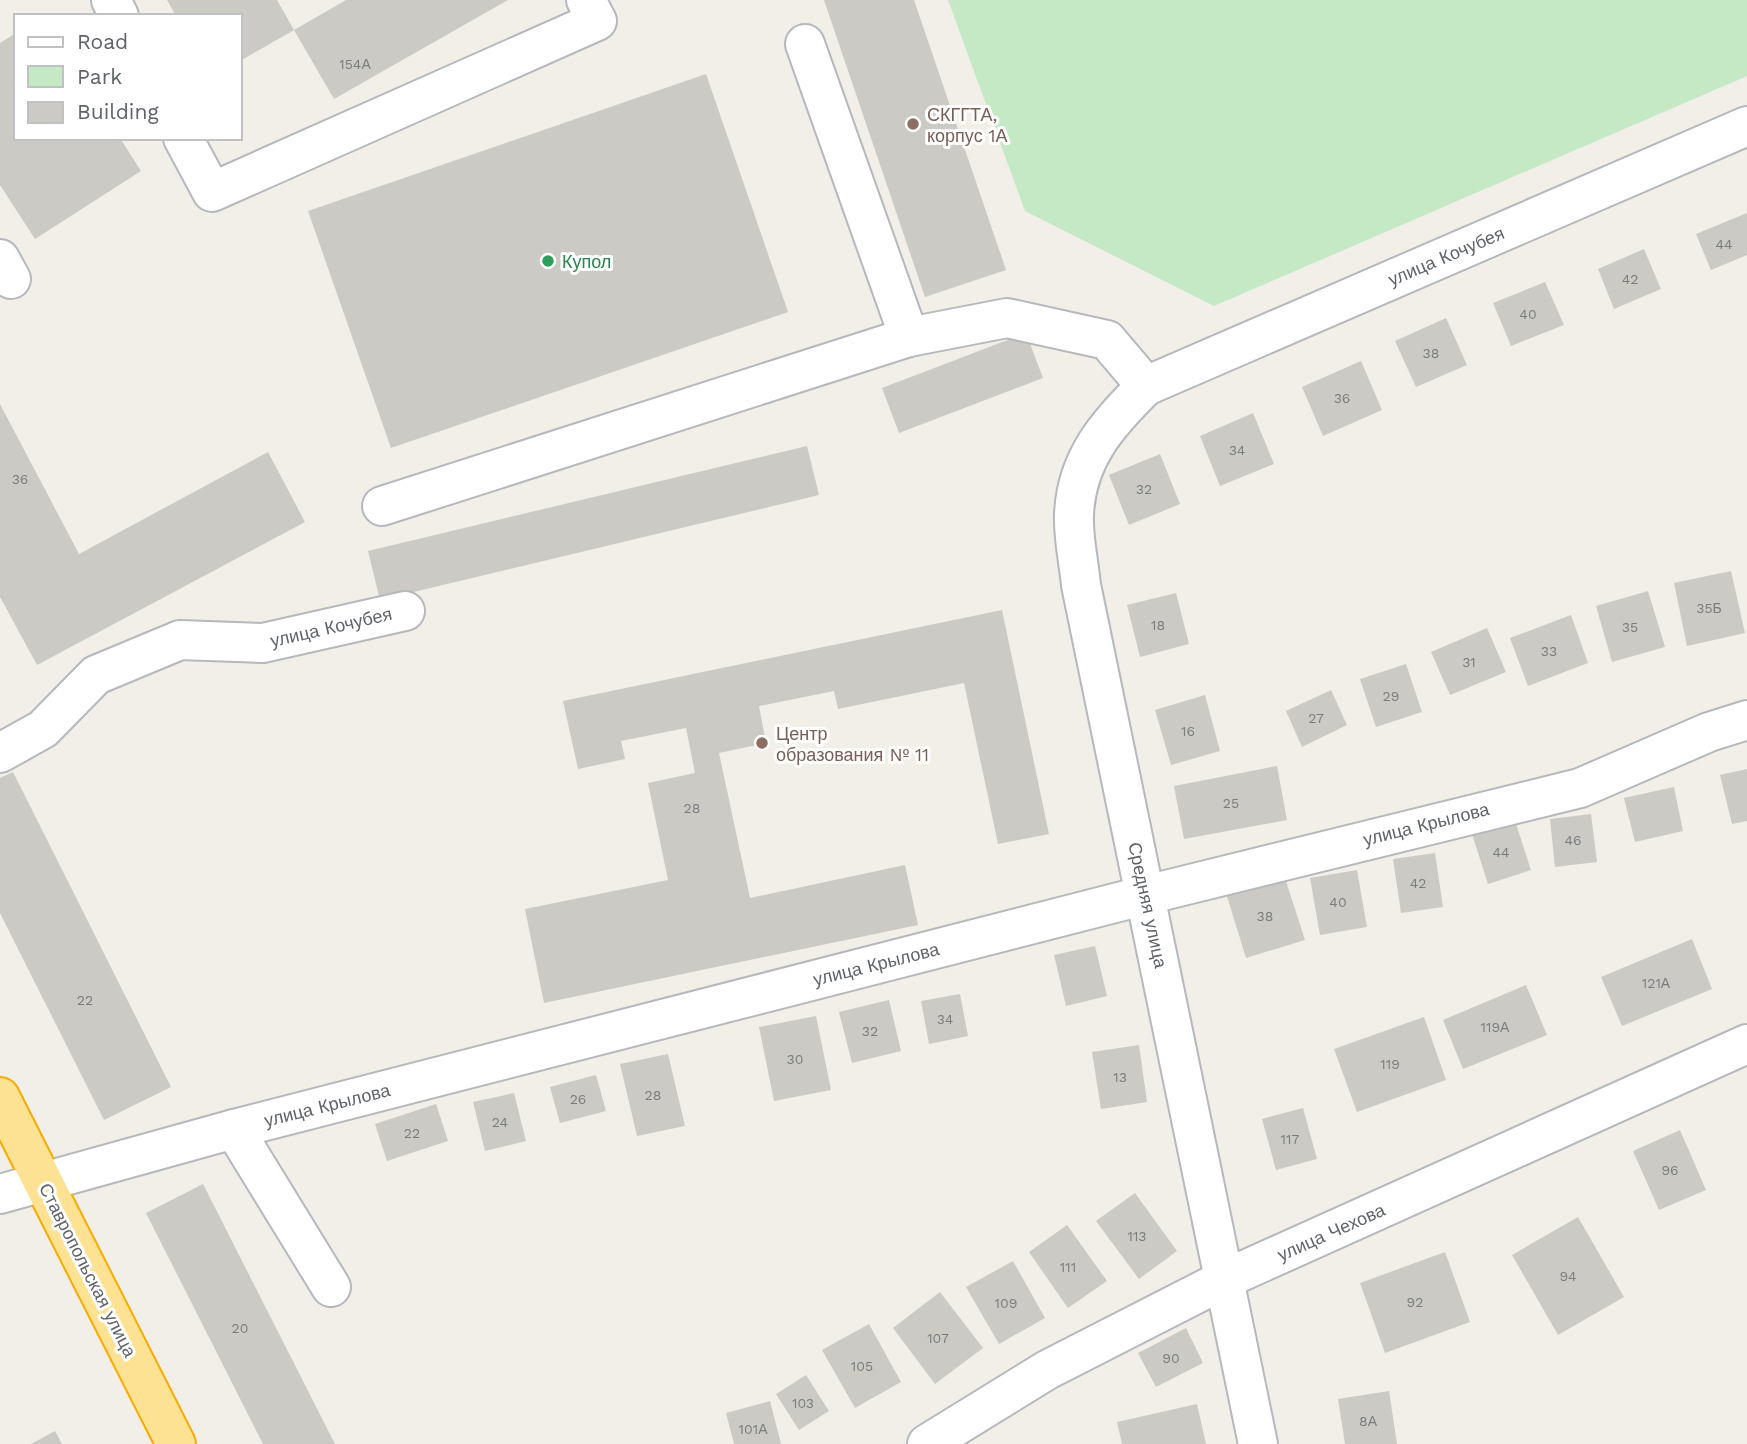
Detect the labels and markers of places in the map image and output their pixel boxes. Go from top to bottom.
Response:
place label: СКГГТА, корпус 1А [927,104,1007,146]
marker: СКГГТА, корпус 1А [905,116,921,132]
place label: Купол [562,251,611,272]
marker: Купол [540,253,556,269]
place label: Центр образования № 11 [776,723,929,765]
marker: Центр образования № 11 [754,735,770,751]

